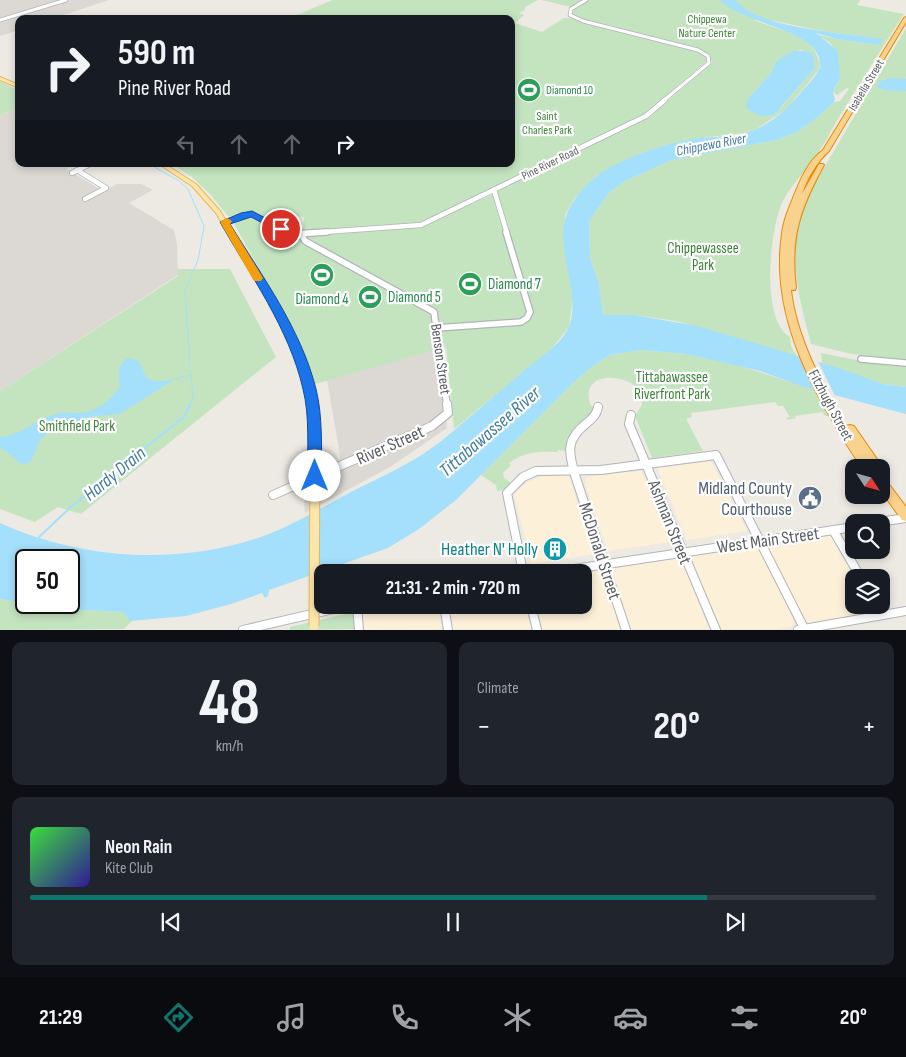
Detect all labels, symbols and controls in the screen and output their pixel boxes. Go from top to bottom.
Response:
park label: Chippewa Nature Center [679,12,736,41]
text: 590 m [118,32,195,75]
icon: right [35,35,100,100]
street label: Isabella Street [845,56,888,114]
text: Pine River Road [118,75,231,102]
sports icon: Diamond 10 [516,77,542,103]
place label: Diamond 10 [546,83,593,98]
park label: Saint Charles Park [522,109,572,138]
water label: Chippewa River [675,129,748,160]
icon: left [172,130,200,158]
icon: ahead [225,130,253,158]
icon: ahead [278,130,306,158]
icon: right [331,130,359,158]
street label: Pine River Road [519,143,581,184]
pin [260,208,302,250]
icon: arrive [267,215,295,243]
park label: Chippewassee Park [667,239,739,275]
sports icon: Diamond 4 [309,262,335,288]
sports icon: Diamond 7 [457,271,483,297]
place label: Diamond 7 [488,275,541,294]
sports icon: Diamond 5 [357,284,383,310]
place label: Diamond 5 [388,288,441,307]
place label: Diamond 4 [295,290,349,309]
street label: Benson Street [426,322,455,396]
street label: Fitzhugh Street [804,366,857,444]
park label: Tittabawassee Riverfront Park [634,368,710,404]
water label: Tittabawassee River [435,382,546,482]
park label: Smithfield Park [39,417,115,436]
street label: River Street [353,421,428,470]
water label: Hardy Drain [79,442,151,506]
position arrow [288,449,340,501]
north arrow [845,459,890,504]
map controls [845,459,890,614]
street label: Ashman Street [643,476,696,568]
place label: Midland County Courthouse [698,478,792,520]
public building icon: Midland County Courthouse [797,485,823,511]
street label: McDonald Street [574,500,625,603]
button: search [845,514,890,559]
street label: West Main Street [716,523,821,558]
building icon: Heather N' Holly [542,536,568,562]
place label: Heather N' Holly [441,539,538,560]
speed limit sign: 50 [15,549,80,614]
button: layers [845,569,890,614]
text: 21:31 · 2 min · 720 m [386,577,520,600]
text: 48 [199,665,260,743]
text: Climate [477,679,519,698]
text: 20° [653,704,700,749]
text: − [477,710,491,743]
text: + [862,710,876,743]
text: km/h [216,737,243,756]
text: Neon Rain [105,836,172,859]
text: Kite Club [105,859,153,878]
icon: previous [157,908,185,936]
icon: pause [439,908,467,936]
icon: next [721,908,749,936]
icon: directions [161,1000,196,1035]
icon: music [274,1000,309,1035]
icon: phone [387,1000,422,1035]
icon: climate [500,1000,535,1035]
icon: car [613,1000,648,1035]
icon: filters [727,1000,762,1035]
text: 21:29 [39,1004,82,1031]
text: 20° [840,1004,867,1031]

